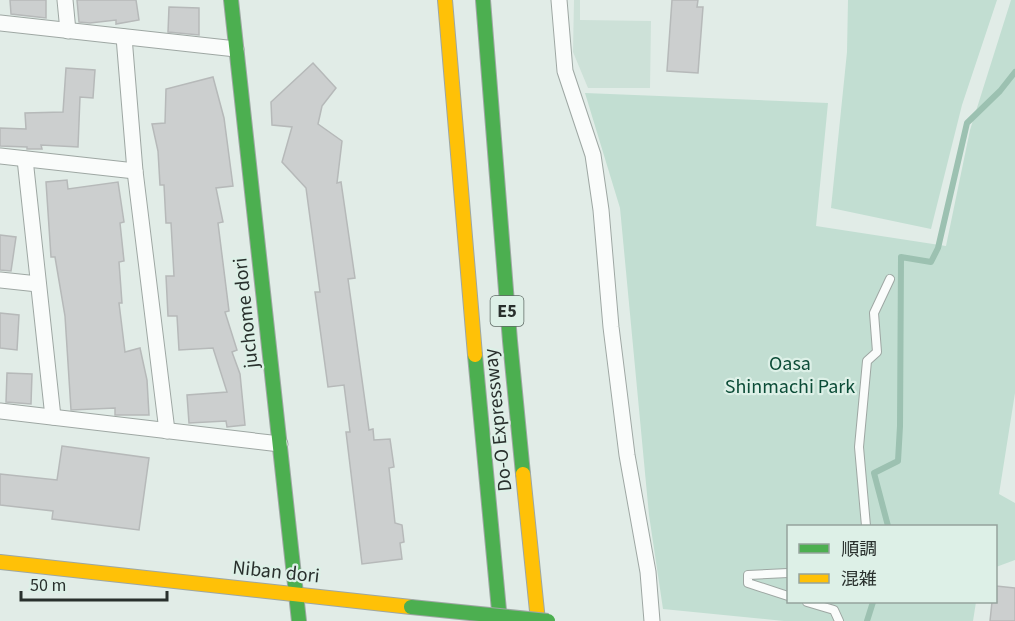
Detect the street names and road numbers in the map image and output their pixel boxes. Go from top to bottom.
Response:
street label: juchome dori [226,256,266,371]
road number: E5 [490,296,524,326]
street label: Do-O Expressway [476,346,519,493]
street label: Niban dori [231,554,321,590]

